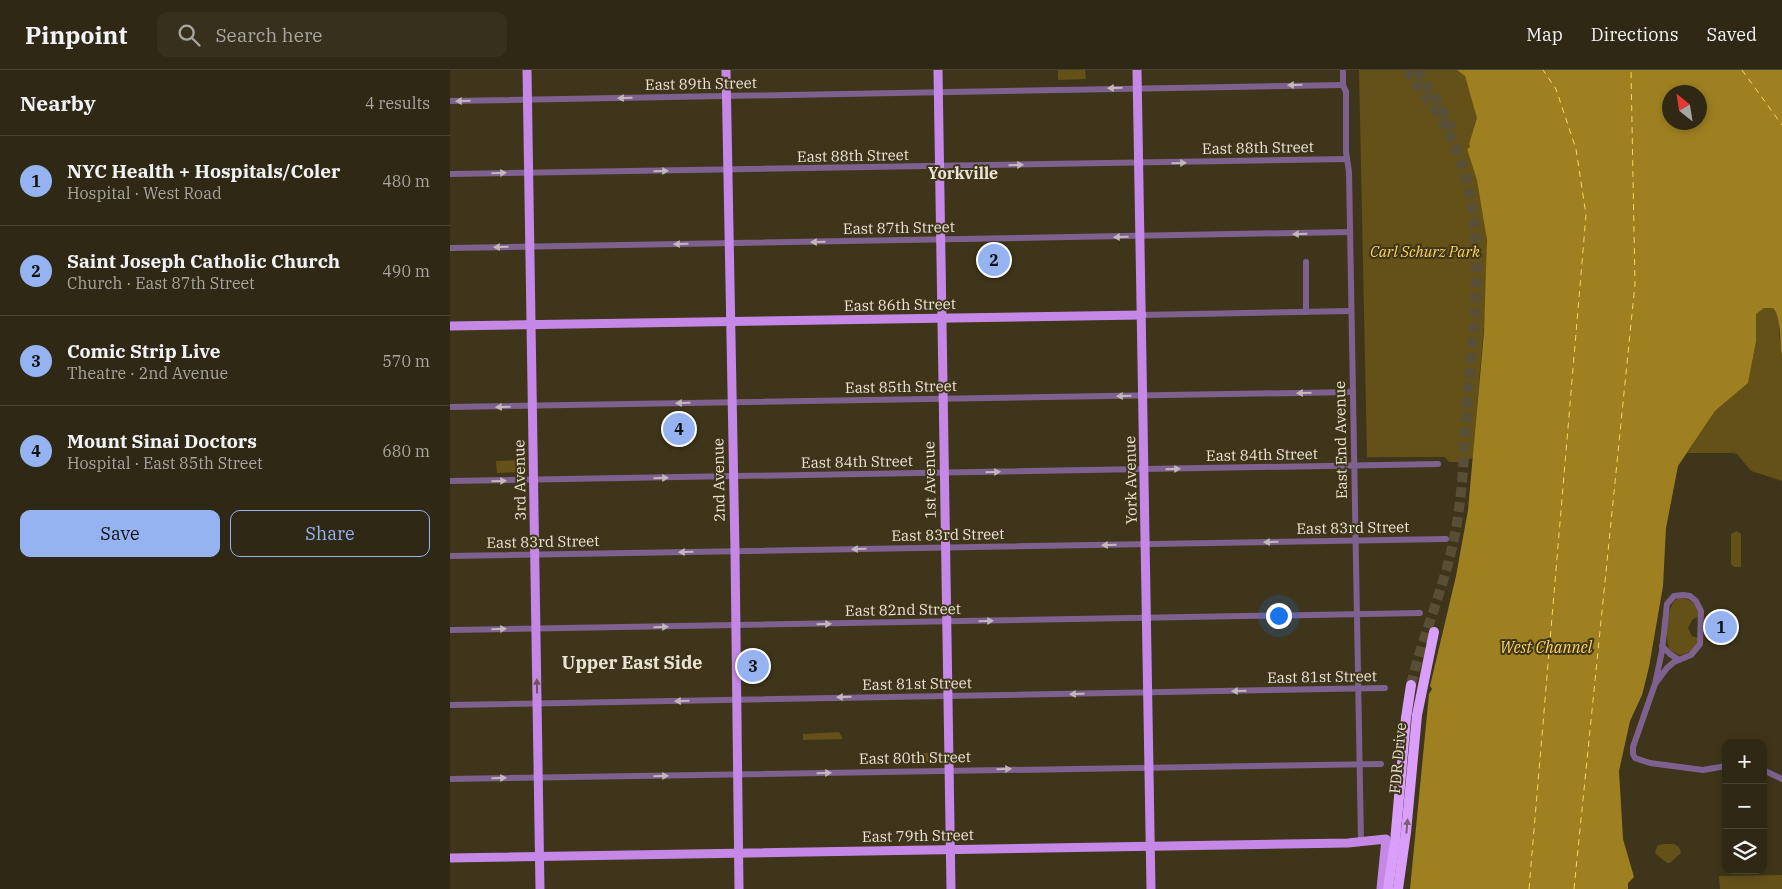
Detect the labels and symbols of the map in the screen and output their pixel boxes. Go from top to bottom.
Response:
street label: East 89th Street [645,73,757,94]
one-way arrow [1286,81,1302,89]
one-way arrow [1106,85,1122,93]
north arrow [1662,85,1707,130]
one-way arrow [617,94,633,102]
one-way arrow [454,97,470,105]
street label: East 88th Street [1202,137,1314,158]
street label: East 88th Street [797,145,909,166]
one-way arrow [1171,158,1187,166]
one-way arrow [1008,161,1024,169]
district label: Yorkville [928,163,998,183]
one-way arrow [653,167,669,175]
one-way arrow [491,169,507,177]
street label: East 87th Street [843,217,955,238]
one-way arrow [1292,230,1308,238]
one-way arrow [1112,233,1128,241]
one-way arrow [810,238,826,246]
one-way arrow [672,240,688,248]
pin: 2 [978,241,1010,279]
park label: Carl Schurz Park [1370,242,1480,261]
one-way arrow [492,243,508,251]
street label: East 86th Street [844,294,956,315]
street label: East 85th Street [845,376,957,397]
street label: East End Avenue [1330,381,1351,499]
one-way arrow [1296,389,1312,397]
one-way arrow [1116,392,1132,400]
one-way arrow [675,399,691,407]
one-way arrow [495,403,511,411]
pin: 4 [663,410,695,448]
street label: York Avenue [1120,436,1141,524]
street label: 2nd Avenue [708,438,729,522]
street label: 3rd Avenue [509,439,530,521]
street label: 1st Avenue [919,441,940,519]
street label: East 84th Street [1206,444,1318,465]
street label: East 84th Street [801,451,913,472]
one-way arrow [1165,465,1181,473]
one-way arrow [985,468,1001,476]
one-way arrow [653,474,669,482]
one-way arrow [491,476,507,484]
street label: East 83rd Street [1296,517,1410,538]
street label: East 83rd Street [891,524,1005,545]
street label: East 83rd Street [486,531,600,552]
one-way arrow [1263,538,1279,546]
one-way arrow [1100,541,1116,549]
one-way arrow [851,545,867,553]
one-way arrow [678,548,694,556]
street label: East 82nd Street [845,599,961,620]
your location [1266,603,1292,629]
pin: 1 [1705,608,1737,646]
one-way arrow [978,617,994,625]
one-way arrow [816,620,832,628]
one-way arrow [653,623,669,631]
one-way arrow [491,625,507,633]
water label: West Channel [1500,637,1593,657]
pin: 3 [737,647,769,685]
district label: Upper East Side [562,651,702,674]
street label: East 81st Street [1267,666,1377,687]
street label: East 81st Street [862,673,972,694]
one-way arrow [533,677,541,693]
one-way arrow [1231,687,1247,695]
one-way arrow [1068,690,1084,698]
one-way arrow [836,694,852,702]
one-way arrow [673,697,689,705]
street label: FDR Drive [1385,722,1410,794]
street label: East 80th Street [859,747,971,768]
one-way arrow [996,765,1012,773]
one-way arrow [816,769,832,777]
one-way arrow [653,772,669,780]
one-way arrow [491,774,507,782]
one-way arrow [1403,817,1411,833]
street label: East 79th Street [862,825,974,846]

